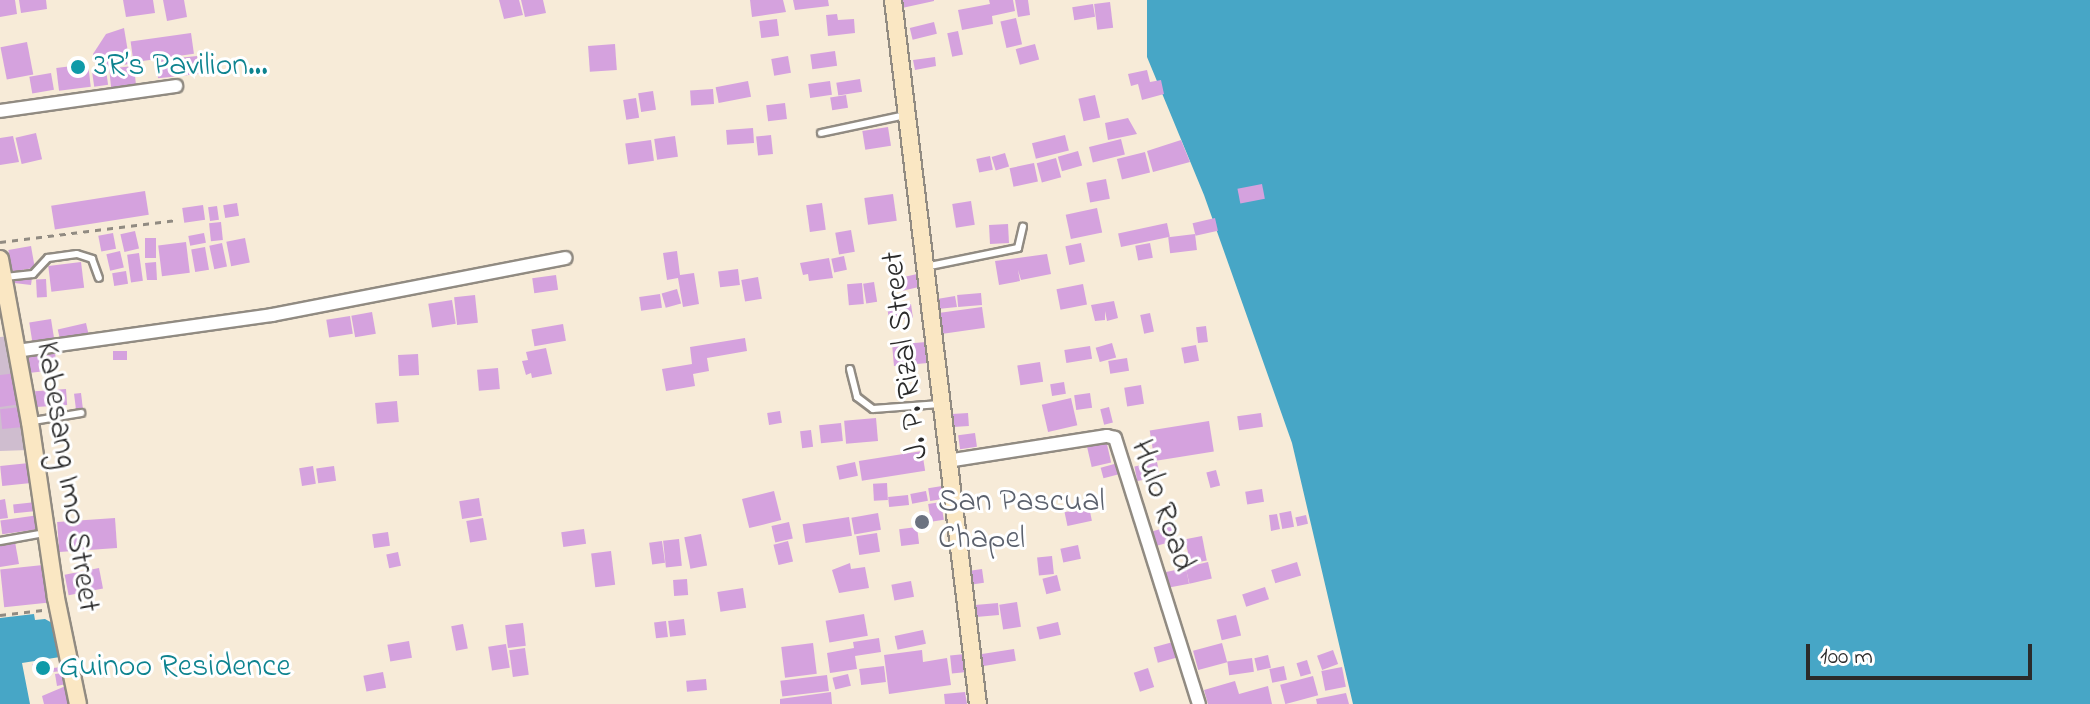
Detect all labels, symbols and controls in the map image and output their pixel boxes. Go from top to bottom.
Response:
place label: 3R’s Pavilion... [94,48,268,86]
marker: 3R’s Pavilion... [69,58,87,76]
street label: J. P. Rizal Street [875,249,939,461]
street label: Kabesang Imo Street [26,339,106,615]
street label: Hulo Road [1121,435,1201,577]
place label: San Pascual Chapel [938,485,1105,560]
marker: San Pascual Chapel [913,513,931,531]
scale bar [1810,628,2036,678]
text: 100 m [1820,640,1873,675]
place label: Guinoo Residence [59,649,291,687]
marker: Guinoo Residence [34,659,52,677]

